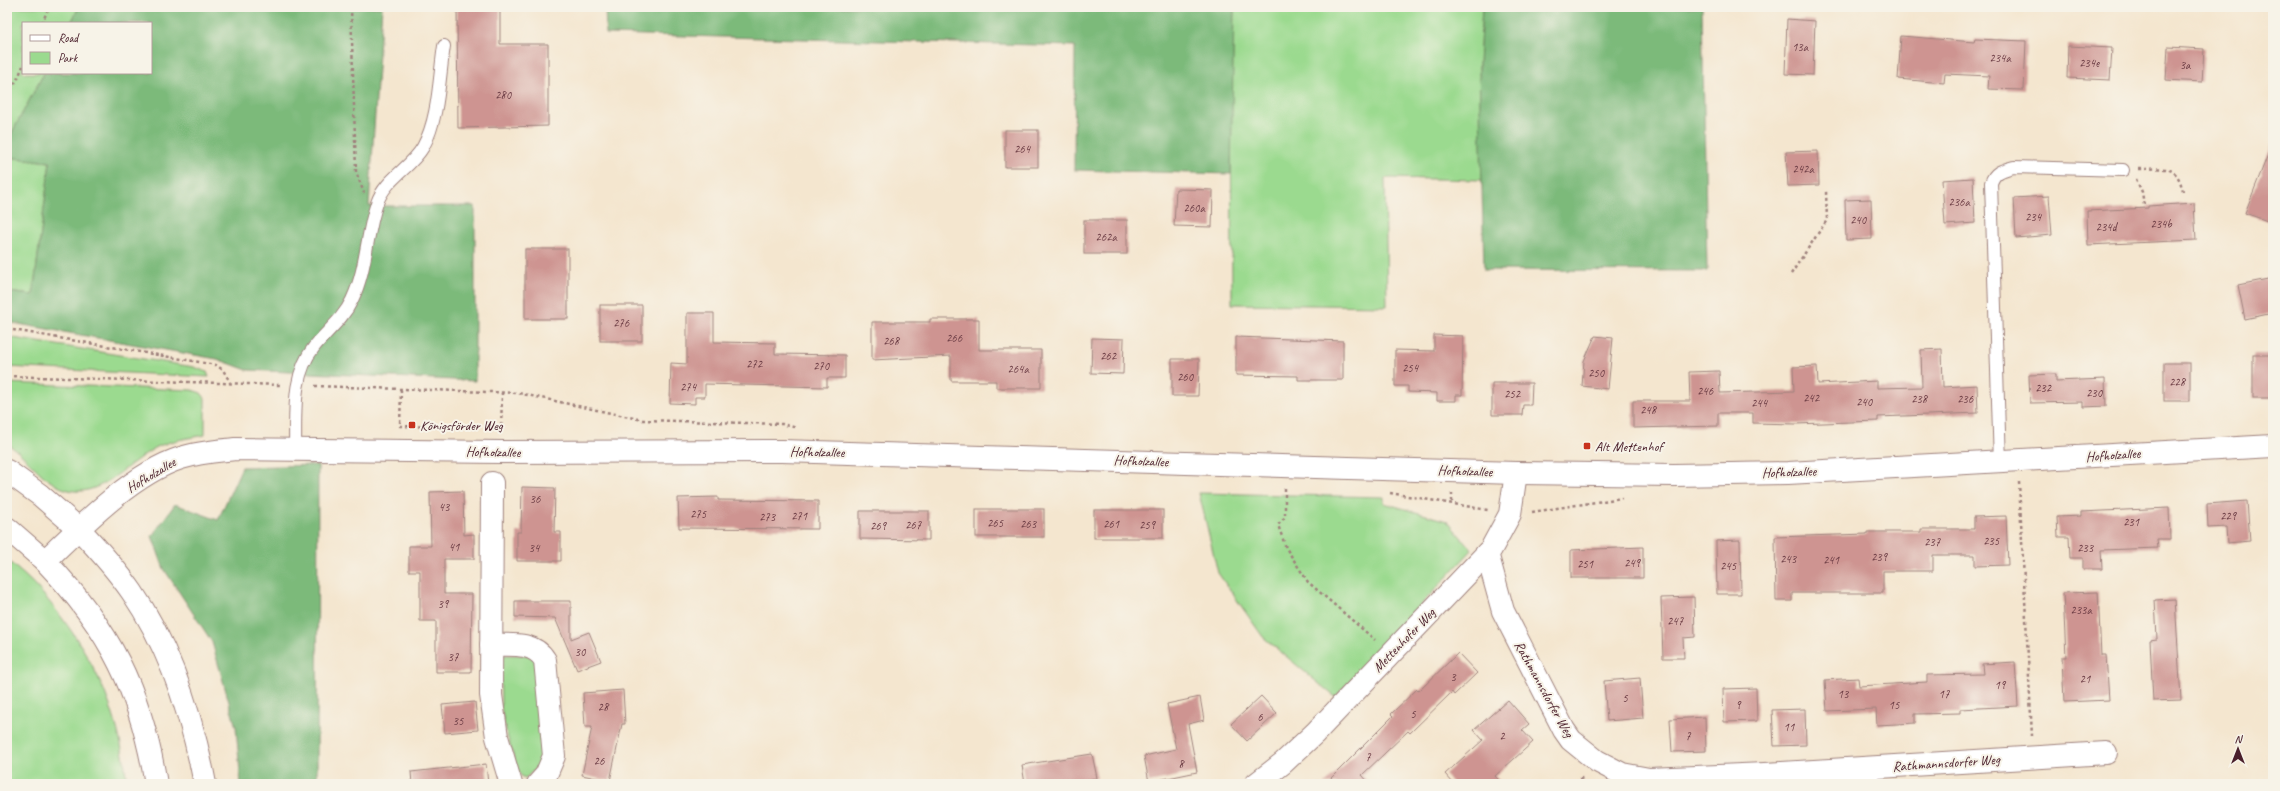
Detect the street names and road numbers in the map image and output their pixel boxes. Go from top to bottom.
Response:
street label: Hofholzallee [466,443,522,461]
street label: Hofholzallee [790,443,846,461]
street label: Hofholzallee [2085,445,2142,465]
street label: Hofholzallee [1113,452,1170,470]
street label: Hofholzallee [123,453,180,496]
street label: Hofholzallee [1437,462,1494,480]
street label: Hofholzallee [1761,463,1818,481]
street label: Mettenhofer Weg [1369,604,1440,676]
street label: Rathmannsdorfer Weg [1511,638,1578,741]
street label: Rathmannsdorfer Weg [1892,751,2001,775]

